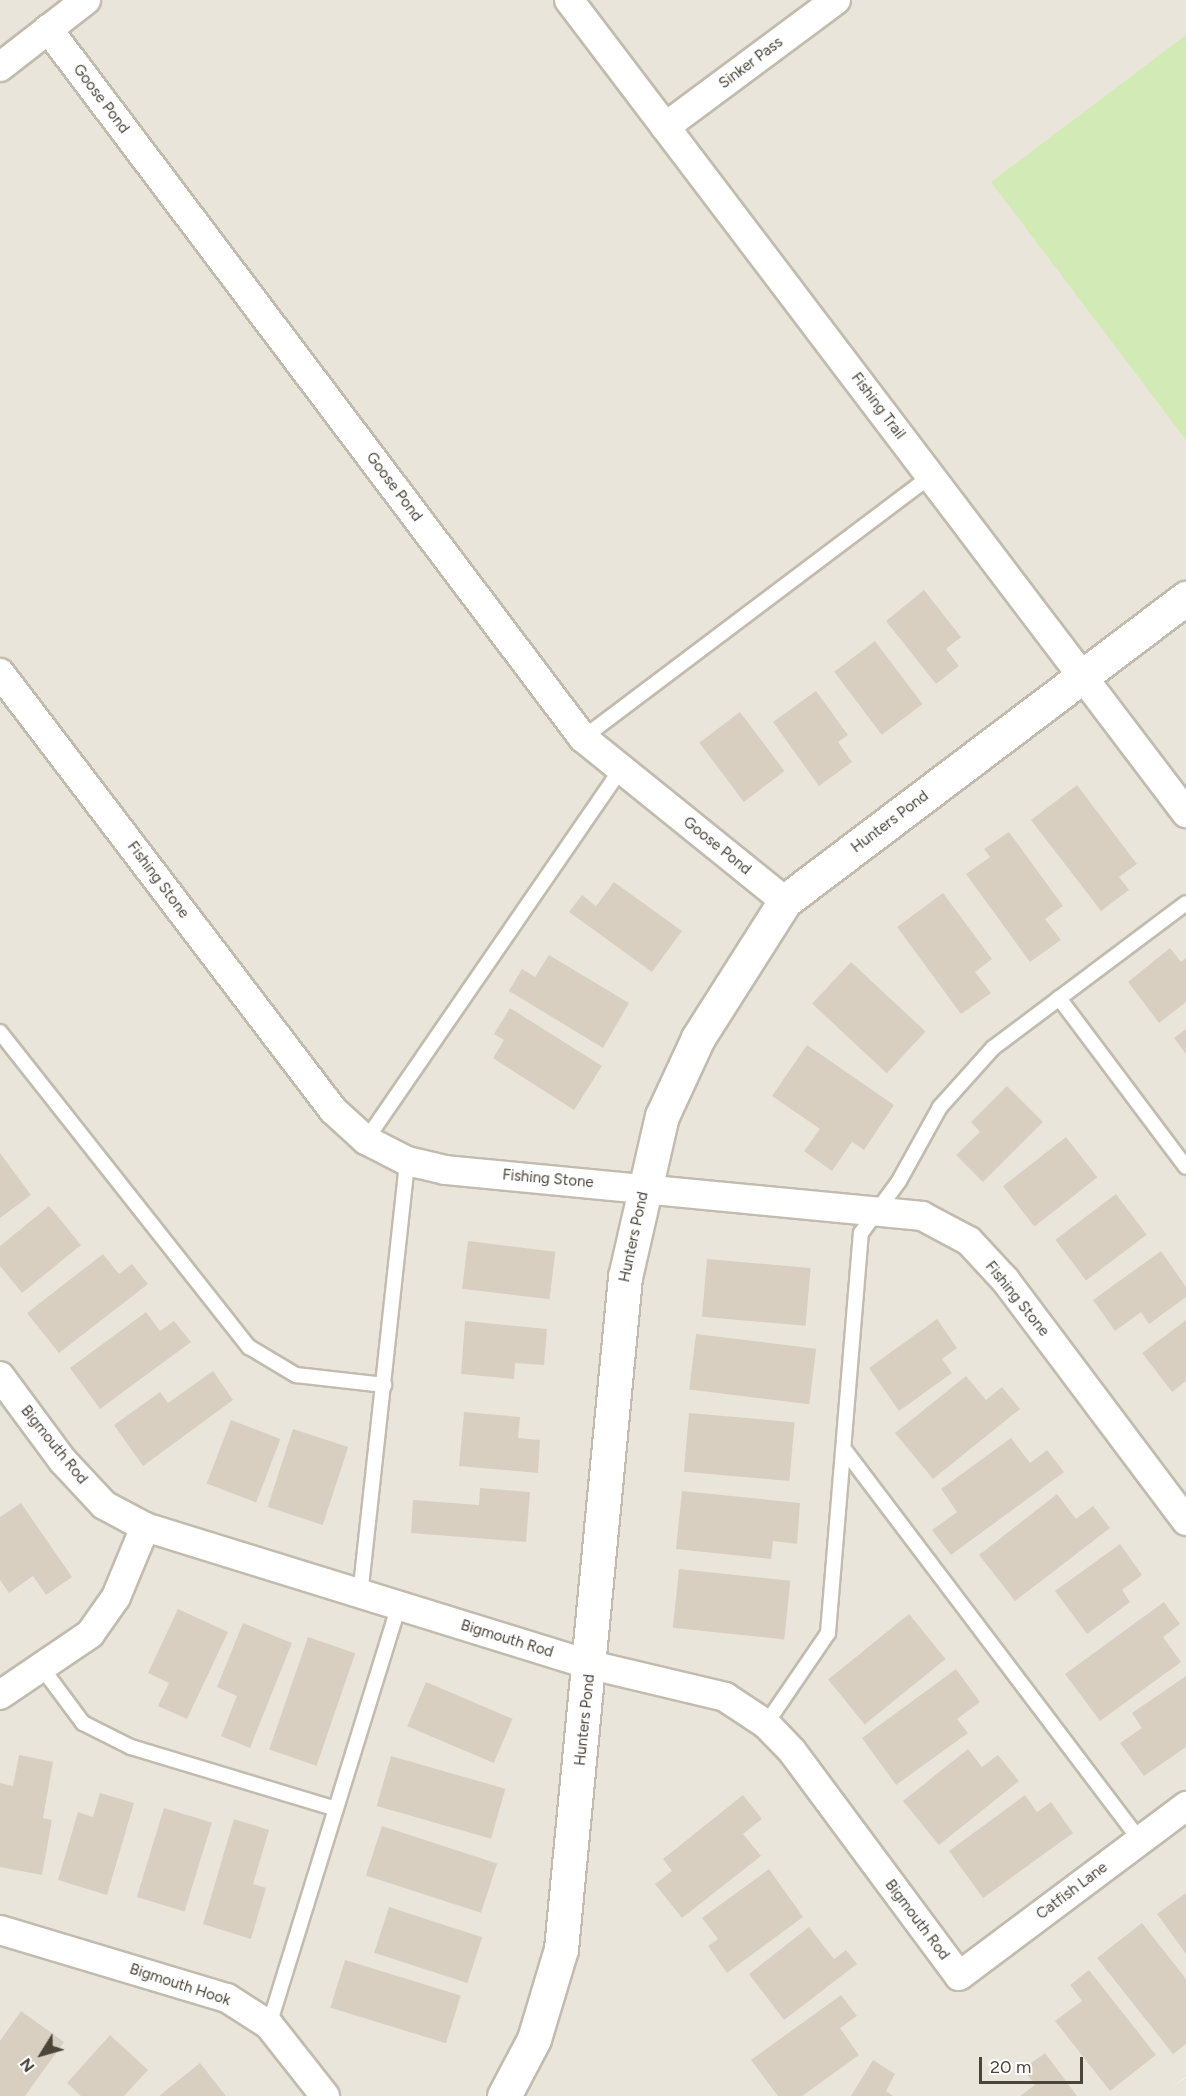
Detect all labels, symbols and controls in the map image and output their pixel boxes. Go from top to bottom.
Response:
street label: Sinker Pass [716,33,786,93]
street label: Goose Pond [69,61,133,137]
street label: Fishing Trail [847,369,909,443]
street label: Goose Pond [362,449,426,525]
street label: Hunters Pond [848,787,932,857]
street label: Goose Pond [679,813,755,879]
street label: Fishing Stone [123,838,193,922]
street label: Fishing Stone [502,1166,594,1192]
street label: Hunters Pond [616,1190,652,1284]
street label: Fishing Stone [981,1258,1053,1340]
street label: Bigmouth Rod [17,1402,91,1488]
street label: Bigmouth Rod [459,1616,555,1662]
street label: Hunters Pond [571,1673,599,1767]
street label: Catfish Lane [1033,1858,1111,1924]
street label: Bigmouth Rod [881,1876,953,1964]
street label: Bigmouth Hook [127,1960,233,2010]
north arrow [12,2024,72,2084]
scale bar [982,2045,1086,2083]
text: N [16,2054,39,2076]
text: 20 m [990,2056,1031,2078]

